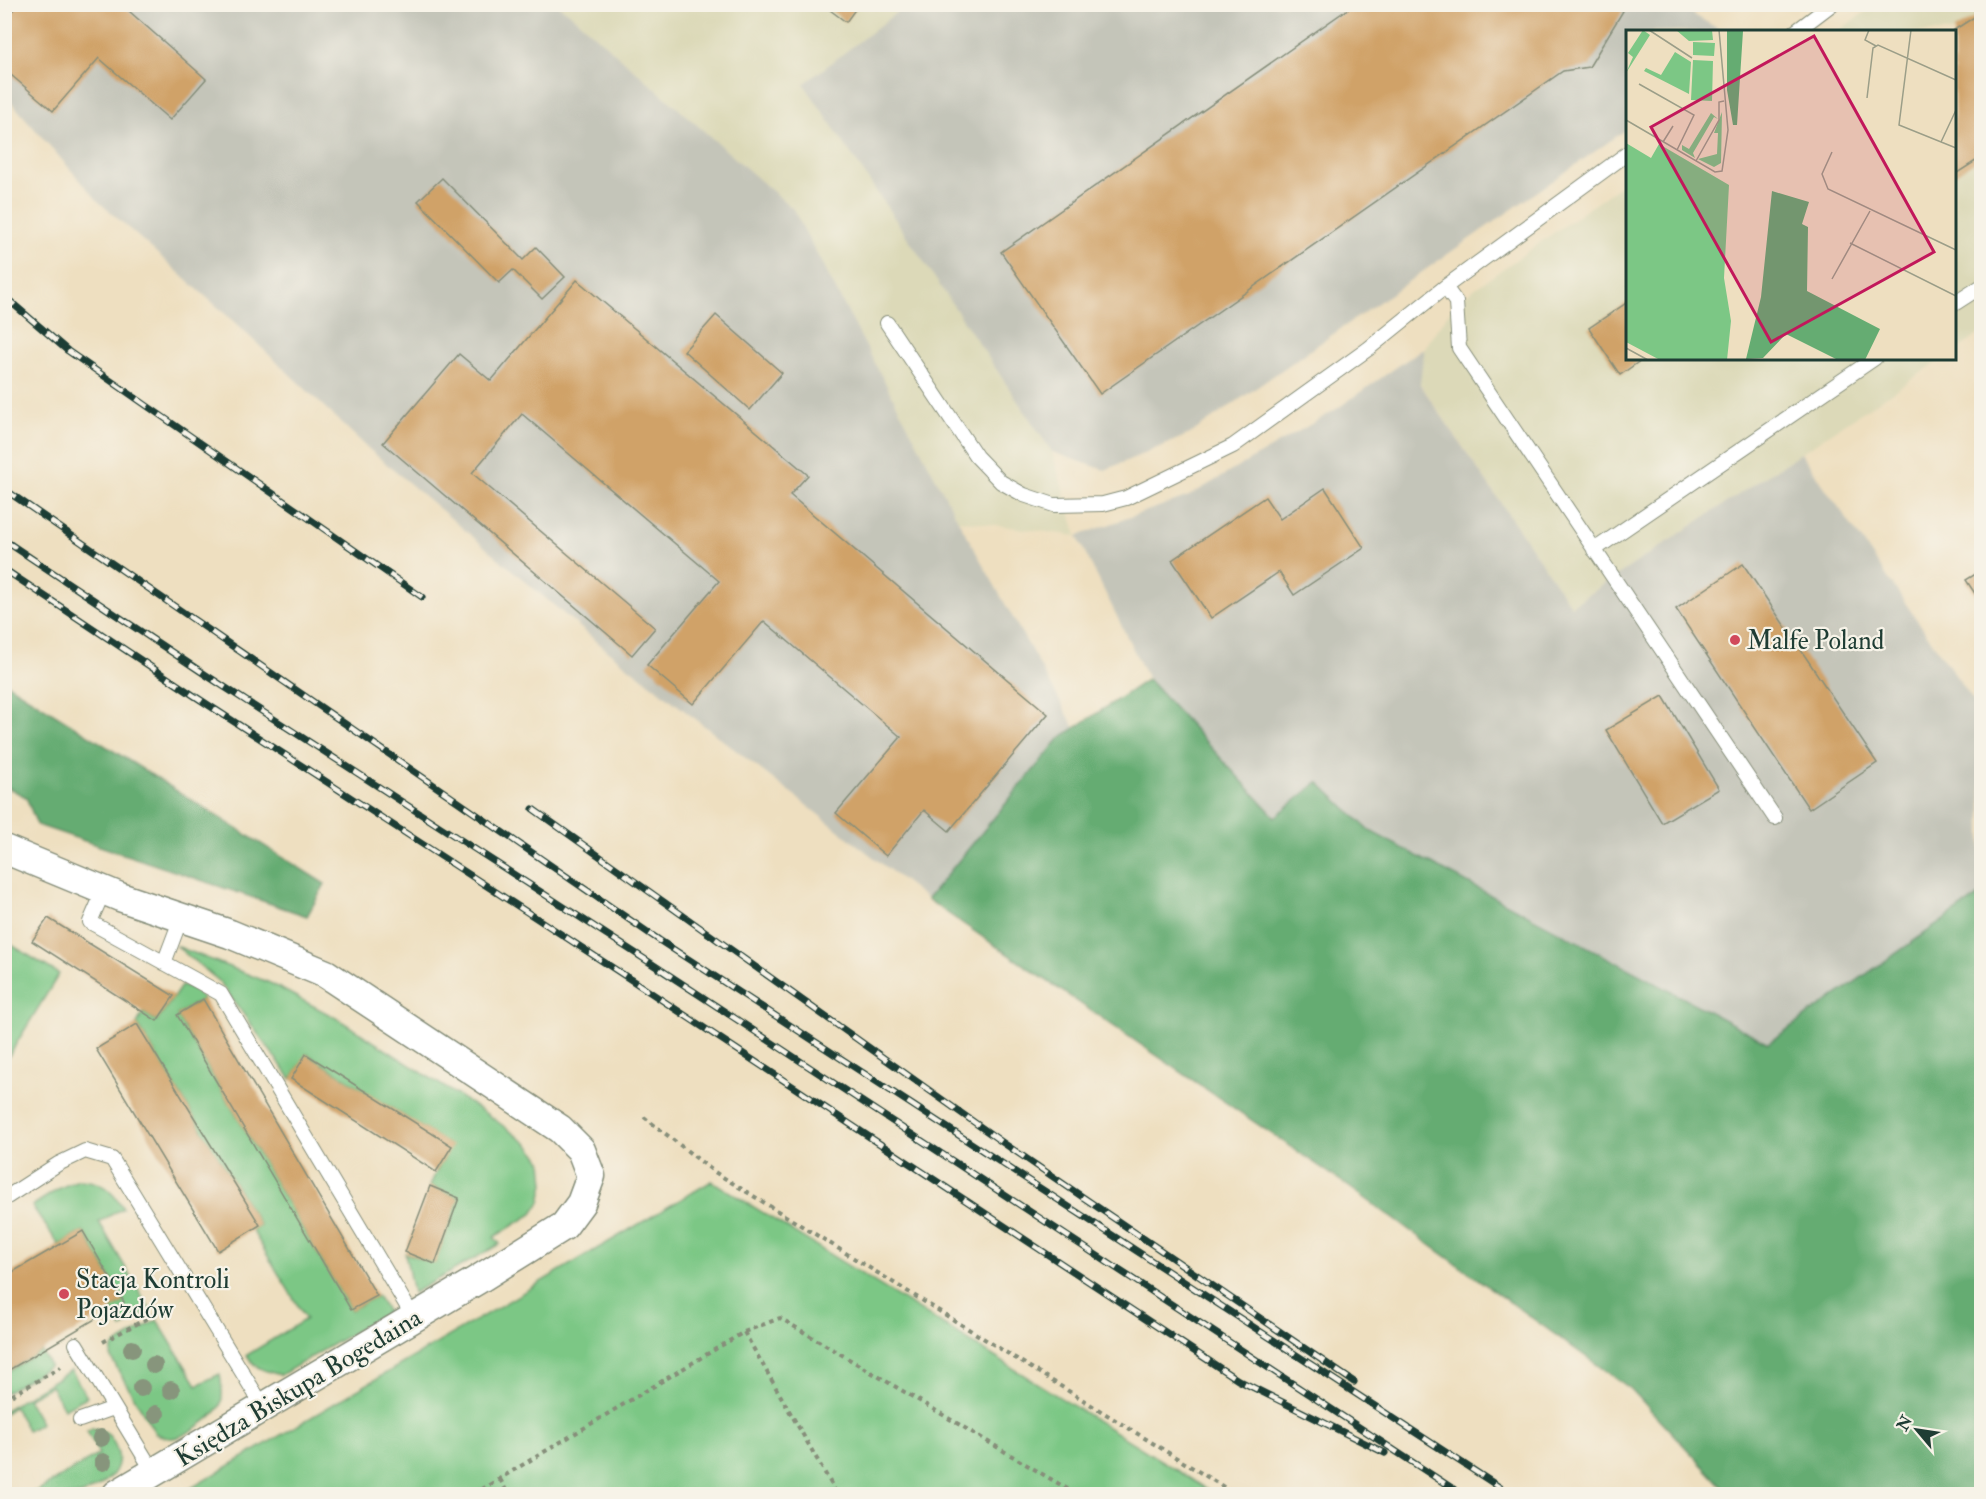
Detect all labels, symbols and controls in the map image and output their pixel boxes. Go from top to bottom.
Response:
inset map [1626,30,1956,360]
place label: Malfe Poland [1747,625,1885,657]
marker: Malfe Poland [1728,633,1742,647]
place label: Stacja Kontroli Pojazdów [76,1264,230,1326]
marker: Stacja Kontroli Pojazdów [57,1287,71,1301]
street label: Księdza Biskupa Bogedaina [170,1301,428,1475]
north arrow [1887,1400,1947,1460]
text: N [1892,1412,1917,1435]

